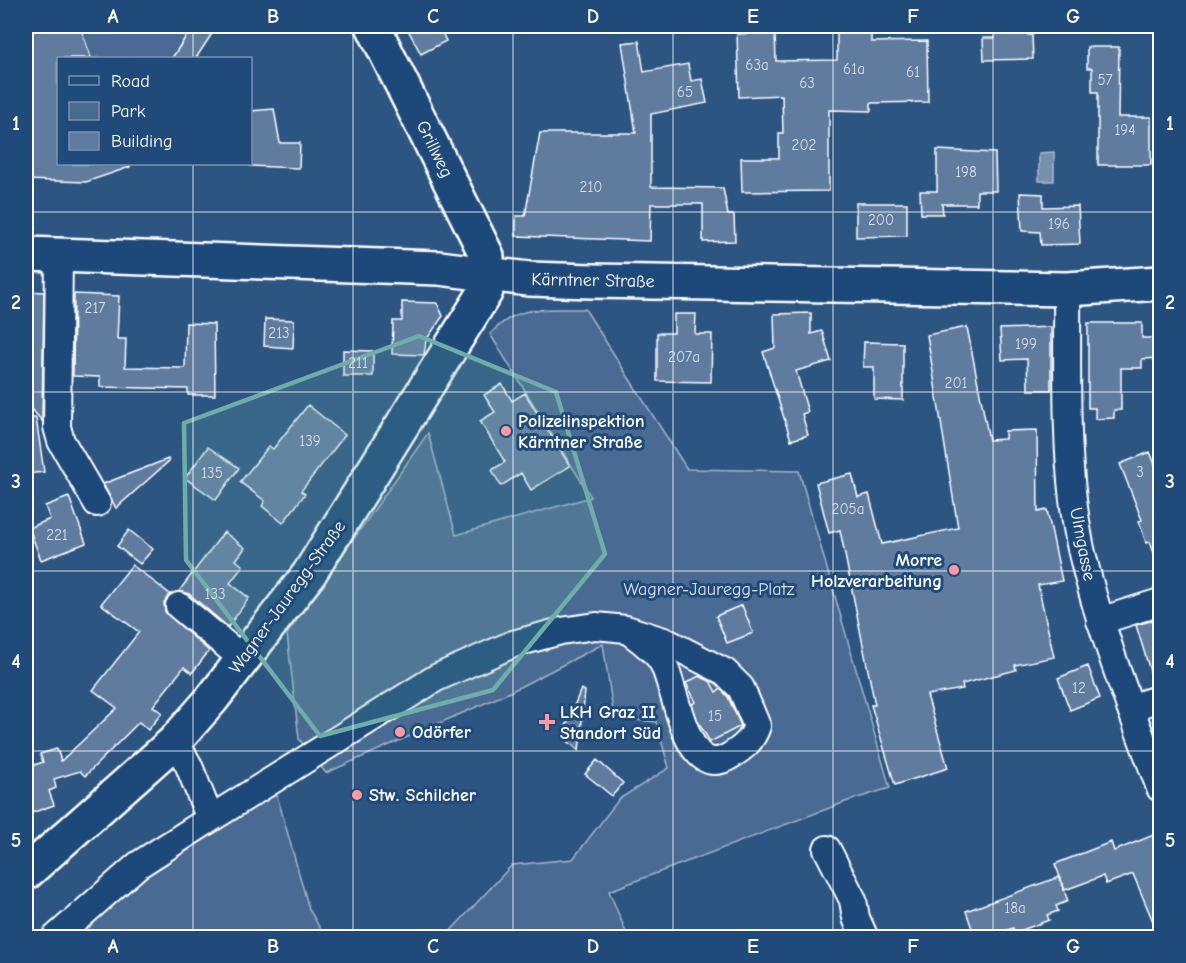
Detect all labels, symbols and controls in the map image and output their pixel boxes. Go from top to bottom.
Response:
text: A [107,5,119,28]
text: B [267,5,279,28]
text: C [427,5,439,28]
text: D [587,5,599,28]
text: E [747,5,759,28]
text: F [907,5,919,28]
text: G [1066,5,1080,28]
house number: 63a [745,56,769,74]
legend [57,57,252,165]
house number: 61a [843,60,865,78]
house number: 61 [906,63,920,81]
text: Road [111,71,150,92]
house number: 57 [1097,71,1113,89]
house number: 63 [799,74,815,92]
house number: 65 [677,83,693,101]
text: Park [111,101,146,122]
text: 1 [12,112,20,135]
text: 1 [1166,112,1174,135]
street label: Grillweg [412,117,457,181]
house number: 194 [1114,121,1136,139]
text: Building [111,131,173,152]
house number: 202 [792,136,816,154]
house number: 198 [955,163,977,181]
house number: 210 [580,178,602,196]
house number: 200 [868,211,894,229]
house number: 196 [1048,215,1070,233]
street label: Kärntner Straße [531,269,655,292]
text: 2 [11,291,21,314]
text: 2 [1165,291,1175,314]
house number: 217 [85,299,105,317]
house number: 213 [268,324,290,342]
house number: 199 [1015,335,1037,353]
house number: 207a [668,348,700,366]
house number: 211 [348,354,368,372]
house number: 201 [945,374,968,392]
place label: Polizeiinspektion Kärntner Straße [518,411,645,453]
marker: Polizeiinspektion Kärntner Straße [499,424,513,438]
house number: 139 [299,432,321,450]
house number: 3 [1136,463,1144,481]
house number: 135 [201,464,223,482]
text: 3 [11,470,21,493]
text: 3 [1165,470,1175,493]
house number: 205a [832,500,864,518]
street label: Ulmgasse [1065,506,1100,582]
street label: Wagner-Jauregg-Straße [225,517,350,678]
house number: 221 [46,526,68,544]
place label: Morre Holzverarbeitung [811,550,942,592]
marker: Morre Holzverarbeitung [947,563,961,577]
park label: Wagner-Jauregg-Platz [624,579,795,600]
house number: 133 [204,585,226,603]
text: 4 [11,650,21,673]
text: 4 [1165,650,1175,673]
house number: 12 [1072,679,1086,697]
place label: LKH Graz II Standort Süd [560,702,661,744]
house number: 15 [708,707,722,725]
marker: LKH Graz II Standort Süd [538,713,556,731]
place label: Odörfer [412,722,472,743]
marker: Odörfer [393,725,407,739]
place label: Stw. Schilcher [369,785,477,806]
marker: Stw. Schilcher [350,788,364,802]
text: 5 [11,829,21,852]
text: 5 [1165,829,1175,852]
house number: 18a [1004,899,1026,917]
text: A [107,935,119,958]
text: B [267,935,279,958]
text: C [427,935,439,958]
text: D [587,935,599,958]
text: E [747,935,759,958]
text: F [907,935,919,958]
text: G [1066,935,1080,958]

